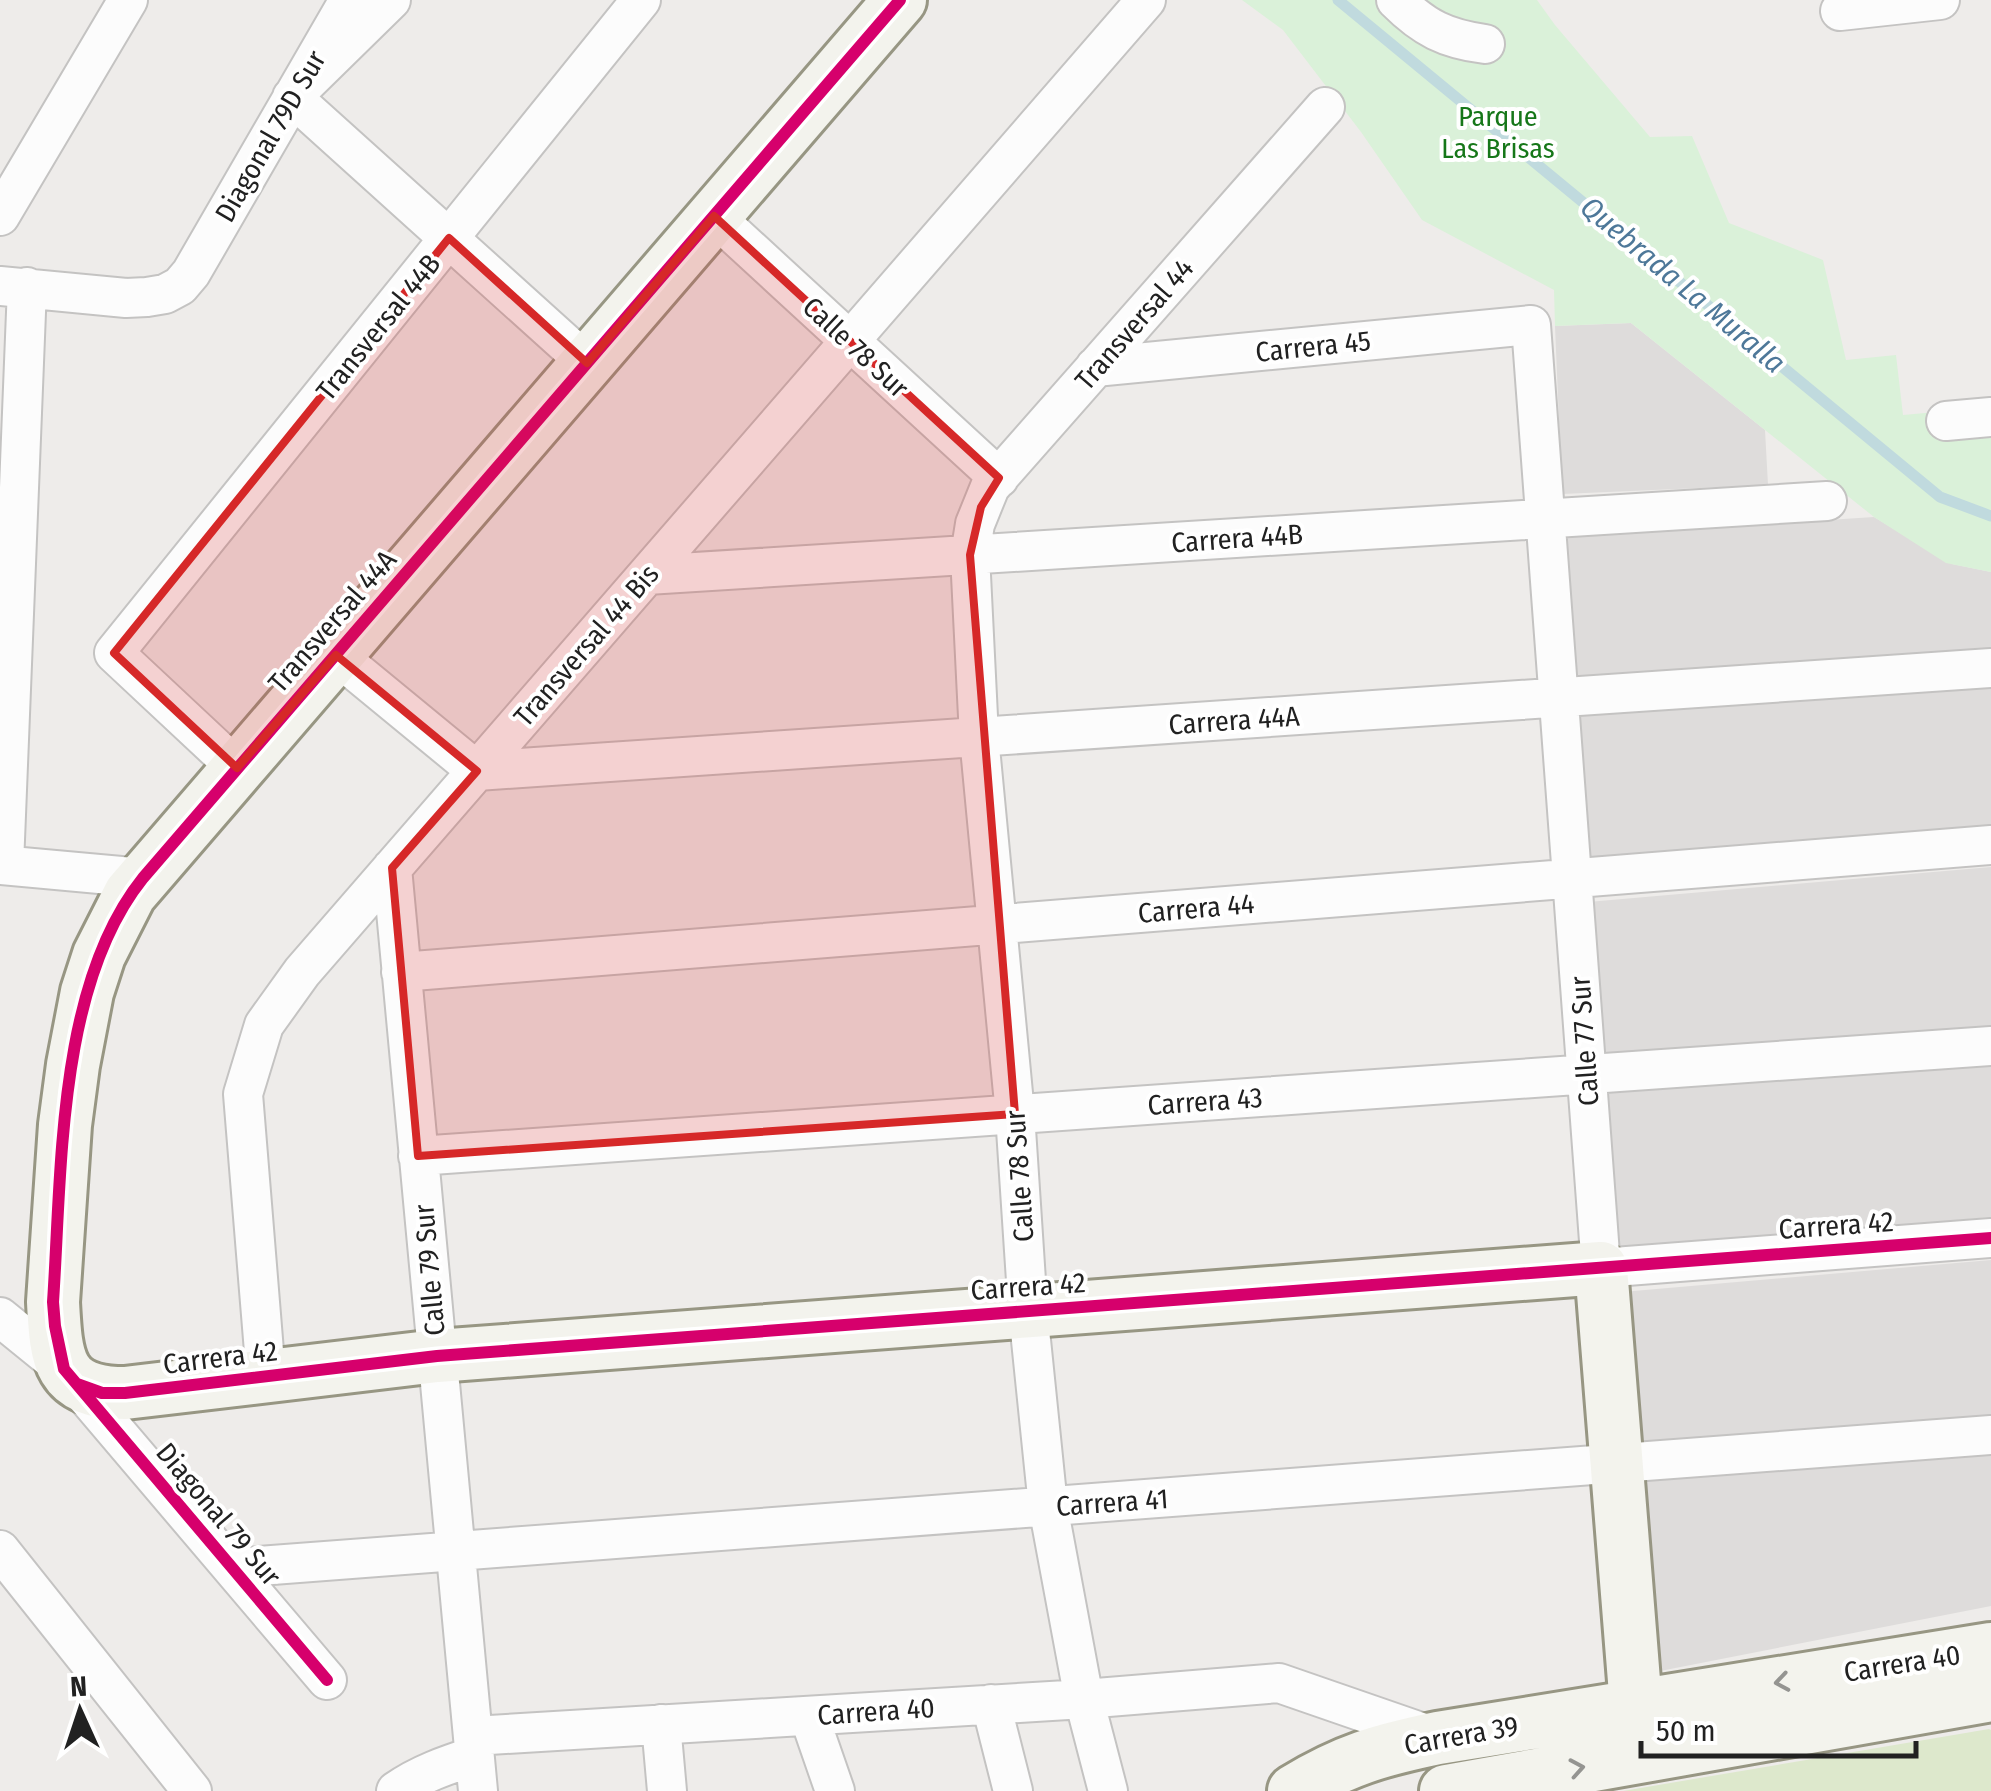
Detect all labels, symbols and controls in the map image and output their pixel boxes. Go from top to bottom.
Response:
street label: Diagonal 79D Sur [208,45,333,228]
park label: Parque Las Brisas [1441,100,1555,165]
water label: Quebrada La Muralla [1573,189,1793,381]
street label: Transversal 44B [309,248,447,407]
street label: Transversal 44 [1068,252,1200,397]
street label: Calle 78 Sur [796,290,915,405]
street label: Carrera 45 [1254,324,1372,369]
street label: Carrera 44B [1170,517,1304,560]
street label: Transversal 44A [262,543,403,699]
street label: Transversal 44 Bis [507,558,666,733]
street label: Carrera 44A [1167,699,1301,742]
street label: Carrera 44 [1137,887,1256,930]
street label: Calle 77 Sur [1563,975,1605,1107]
street label: Carrera 43 [1146,1081,1264,1122]
street label: Calle 78 Sur [998,1109,1041,1243]
street label: Calle 79 Sur [407,1203,452,1337]
street label: Carrera 42 [1778,1205,1895,1246]
street label: Carrera 42 [970,1266,1087,1307]
street label: Carrera 42 [161,1334,279,1381]
street label: Diagonal 79 Sur [149,1436,288,1592]
street label: Carrera 41 [1055,1482,1169,1523]
street label: Carrera 40 [1841,1638,1963,1689]
north arrow [30,1661,130,1761]
text: N [69,1670,88,1703]
one-way arrow [1774,1671,1790,1692]
street label: Carrera 40 [816,1691,936,1732]
scale bar [1641,1696,1916,1758]
street label: Carrera 39 [1401,1709,1521,1762]
text: 50 m [1656,1713,1716,1749]
one-way arrow [1568,1758,1585,1779]

